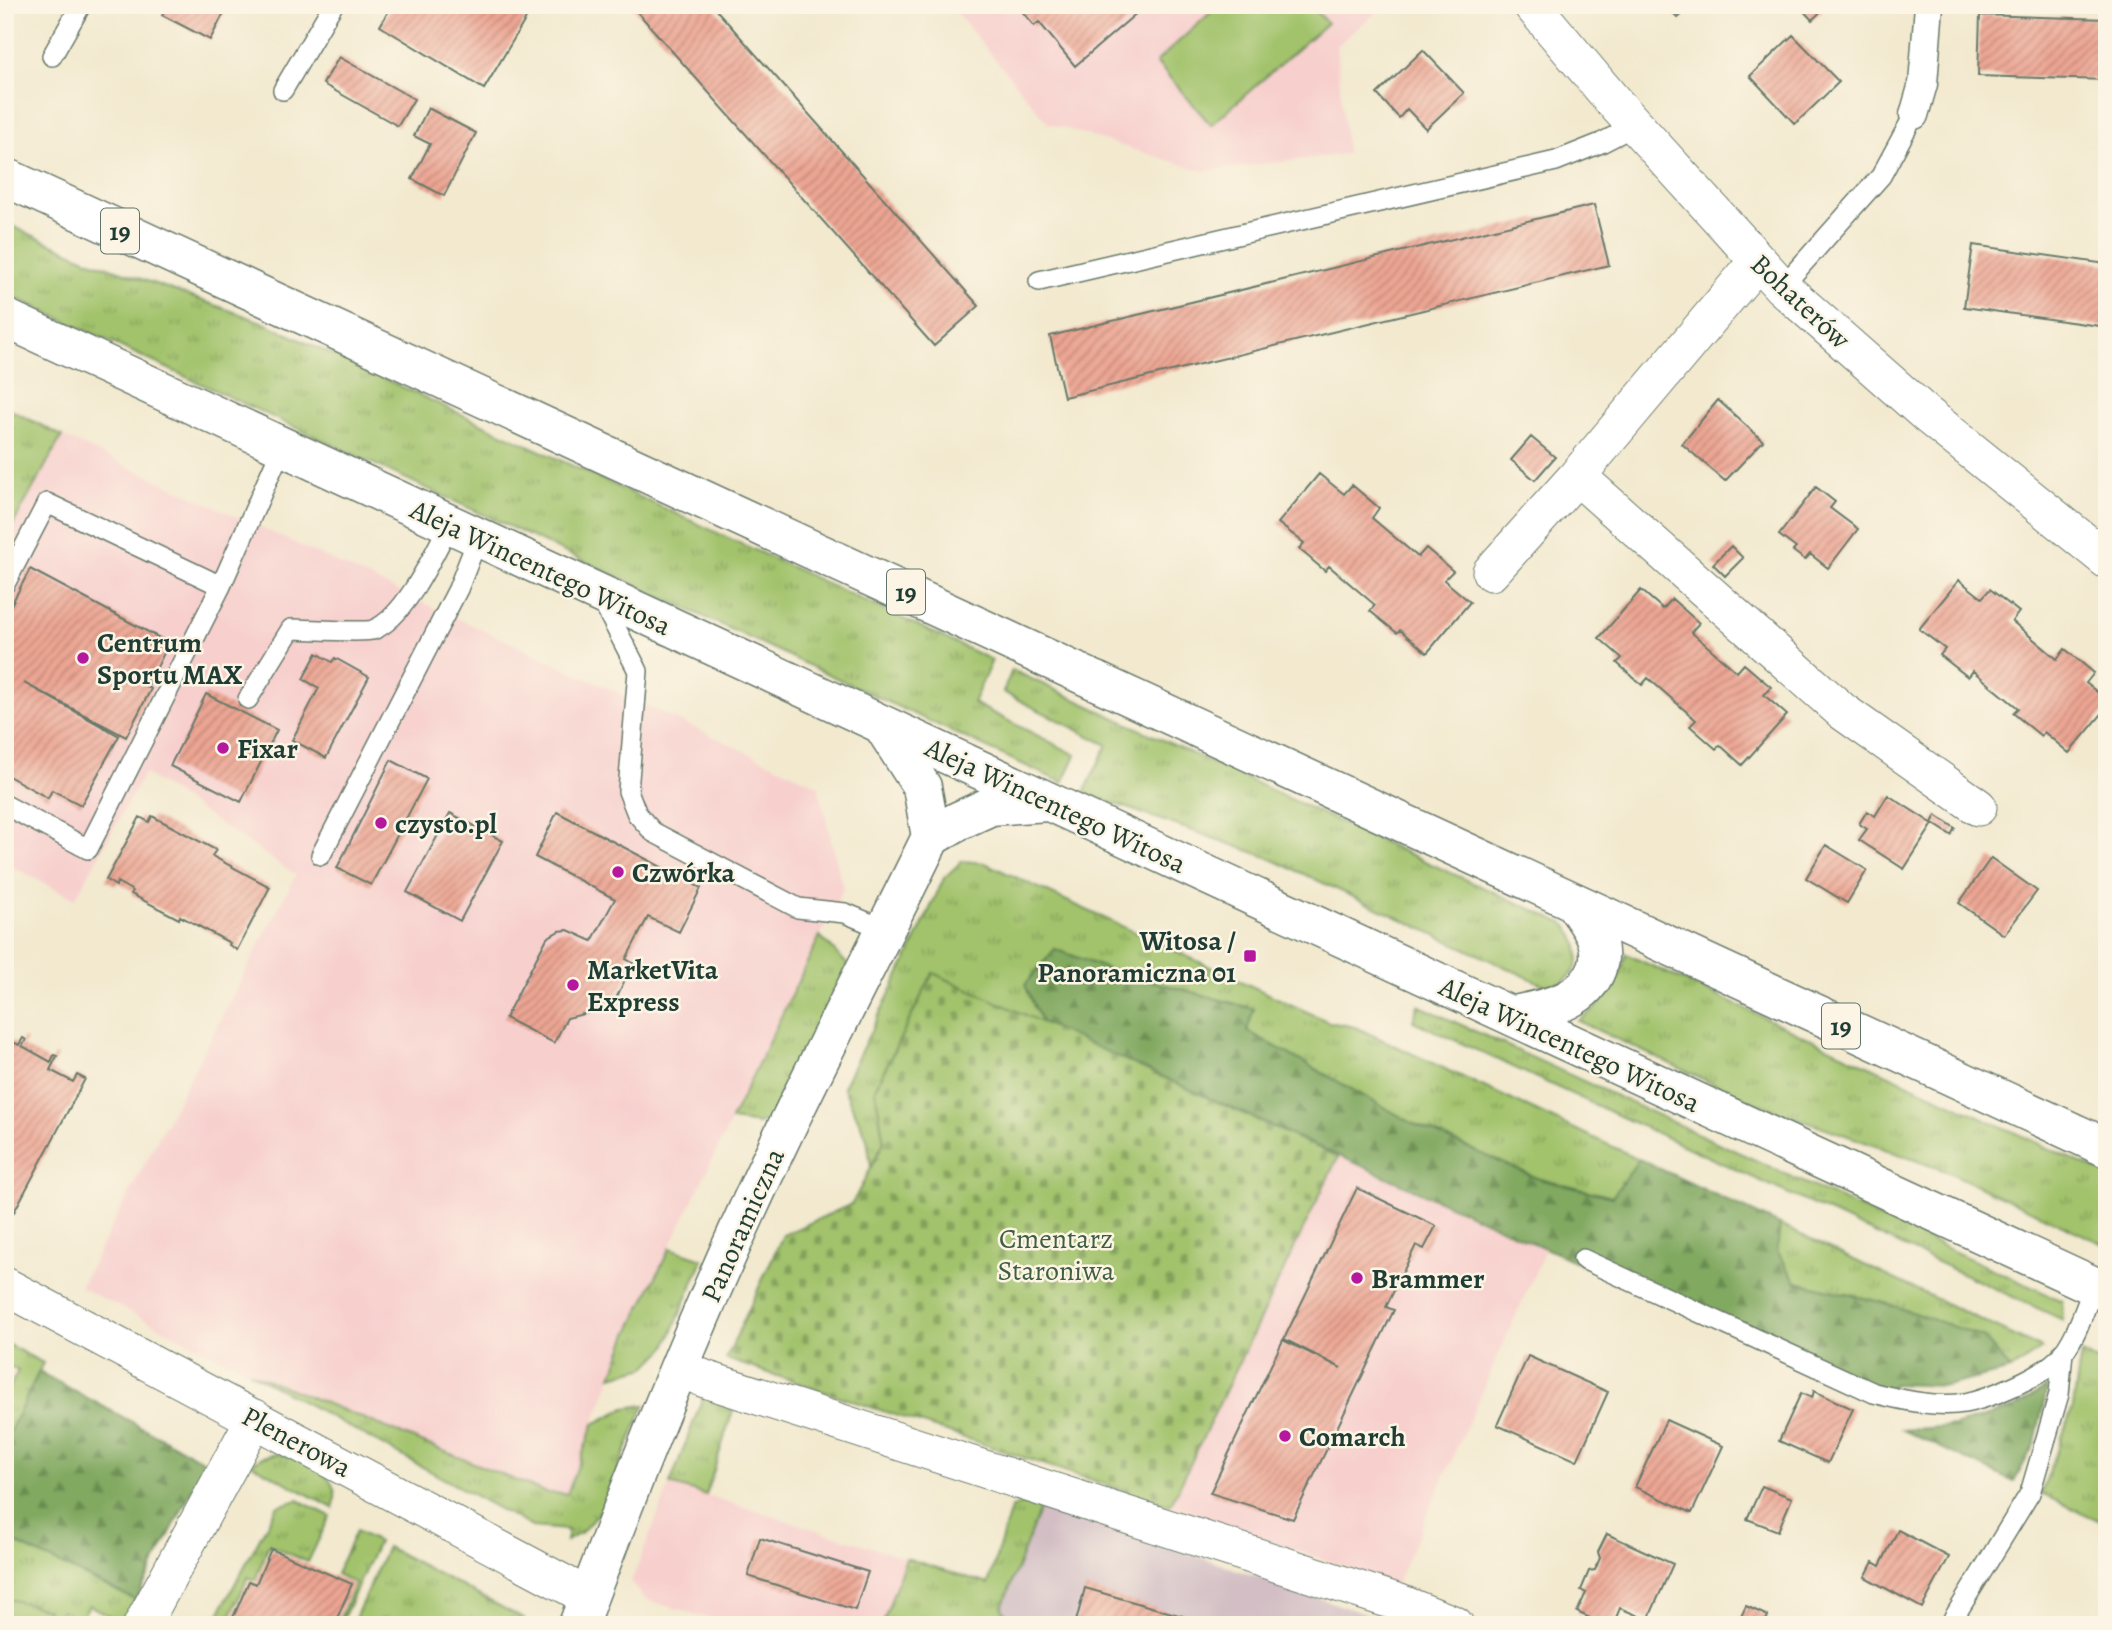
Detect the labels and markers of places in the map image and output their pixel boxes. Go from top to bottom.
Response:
place label: Centrum Sportu MAX [97,624,242,694]
marker: Centrum Sportu MAX [75,650,91,666]
place label: Fixar [237,730,298,768]
marker: Fixar [215,740,231,756]
place label: czysto.pl [395,805,497,843]
marker: czysto.pl [373,815,389,831]
place label: Czwórka [632,854,735,892]
marker: Czwórka [610,864,626,880]
place label: Witosa / Panoramiczna 01 [1037,922,1236,992]
marker: Witosa / Panoramiczna 01 [1242,948,1258,964]
place label: MarketVita Express [587,951,719,1021]
marker: MarketVita Express [565,977,581,993]
place label: Brammer [1371,1260,1485,1298]
marker: Brammer [1349,1270,1365,1286]
place label: Comarch [1299,1418,1406,1456]
marker: Comarch [1277,1428,1293,1444]

